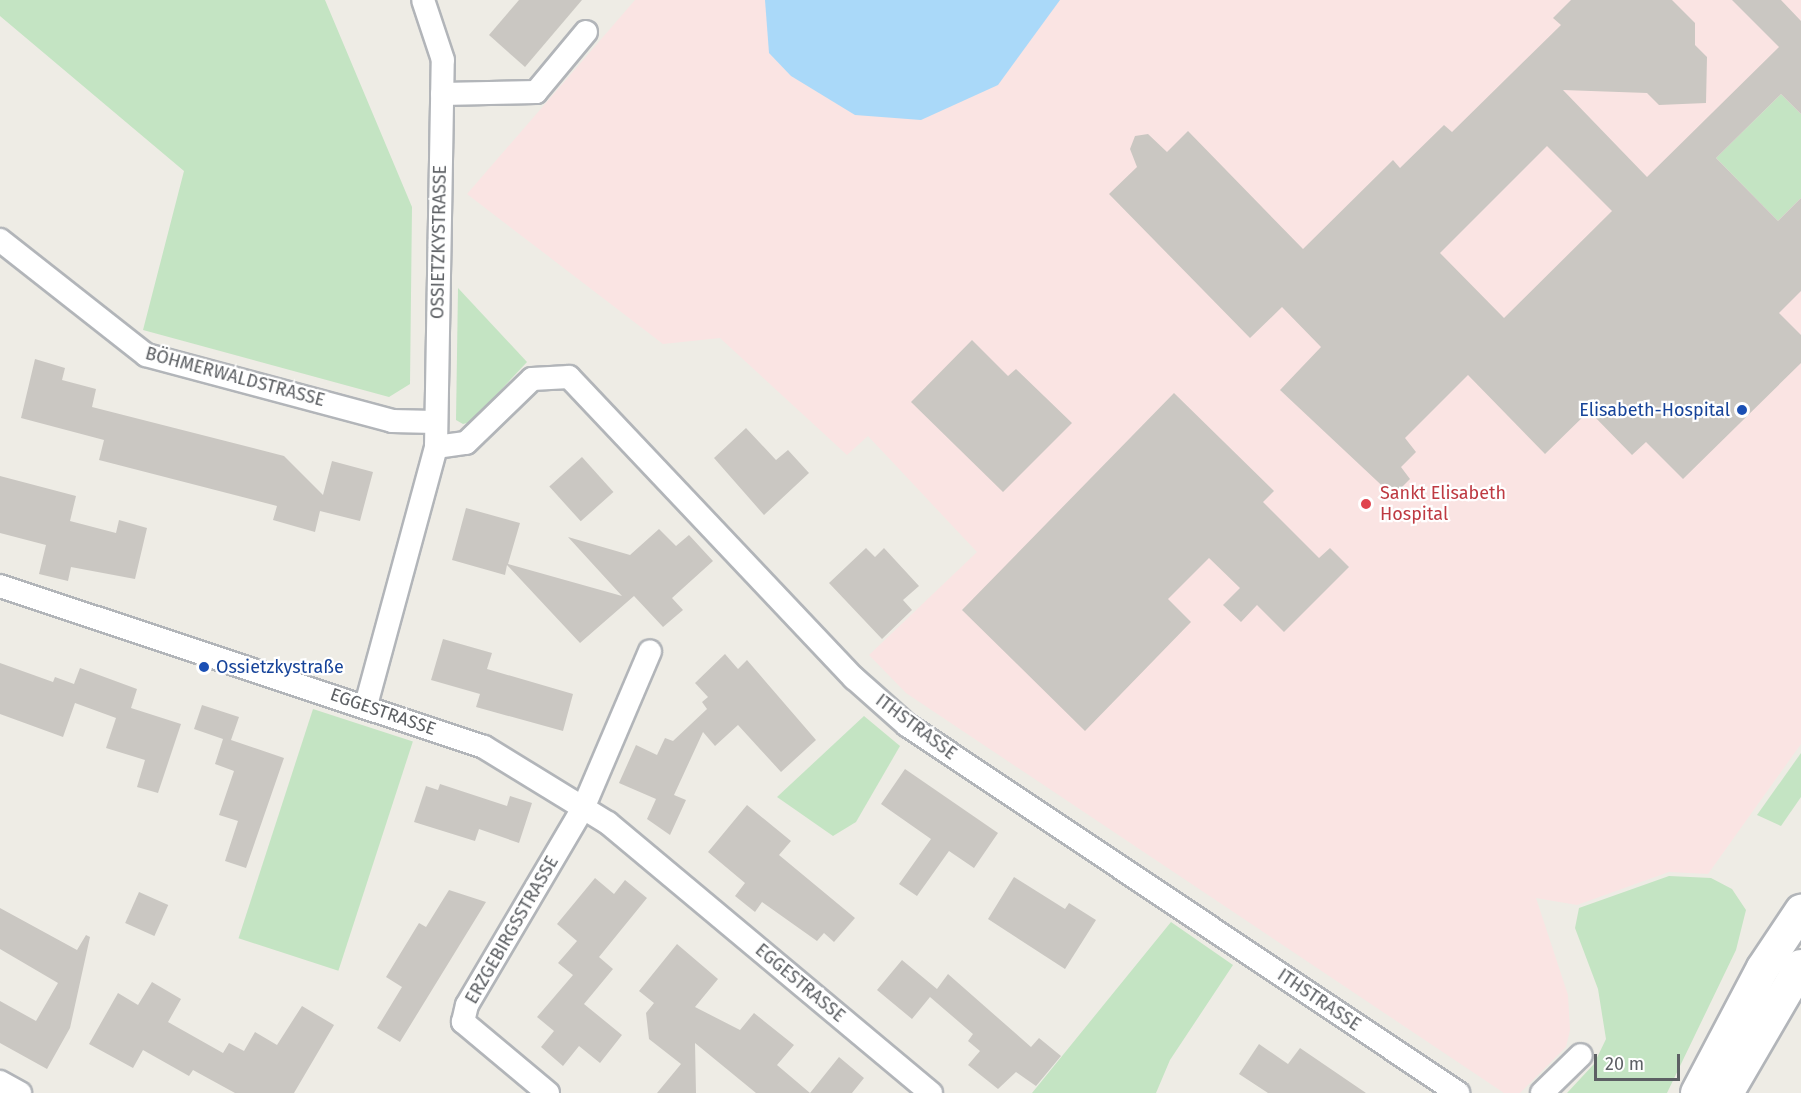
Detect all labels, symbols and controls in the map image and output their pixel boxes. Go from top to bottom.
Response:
street label: OSSIETZKYSTRASSE [427,165,451,319]
street label: BÖHMERWALDSTRASSE [143,343,327,411]
place label: Elisabeth-Hospital [1579,399,1730,421]
marker: Elisabeth-Hospital [1735,403,1749,417]
place label: Sankt Elisabeth Hospital [1380,483,1506,526]
marker: Sankt Elisabeth Hospital [1357,495,1375,513]
place label: Ossietzkystraße [216,656,344,678]
marker: Ossietzkystraße [197,660,211,674]
street label: EGGESTRASSE [327,684,439,740]
street label: ITHSTRASSE [871,690,961,764]
street label: ERZGEBIRGSSTRASSE [461,852,563,1008]
street label: EGGESTRASSE [751,939,849,1027]
street label: ITHSTRASSE [1273,964,1365,1036]
scale bar [1597,1042,1682,1080]
text: 20 m [1605,1053,1644,1075]

